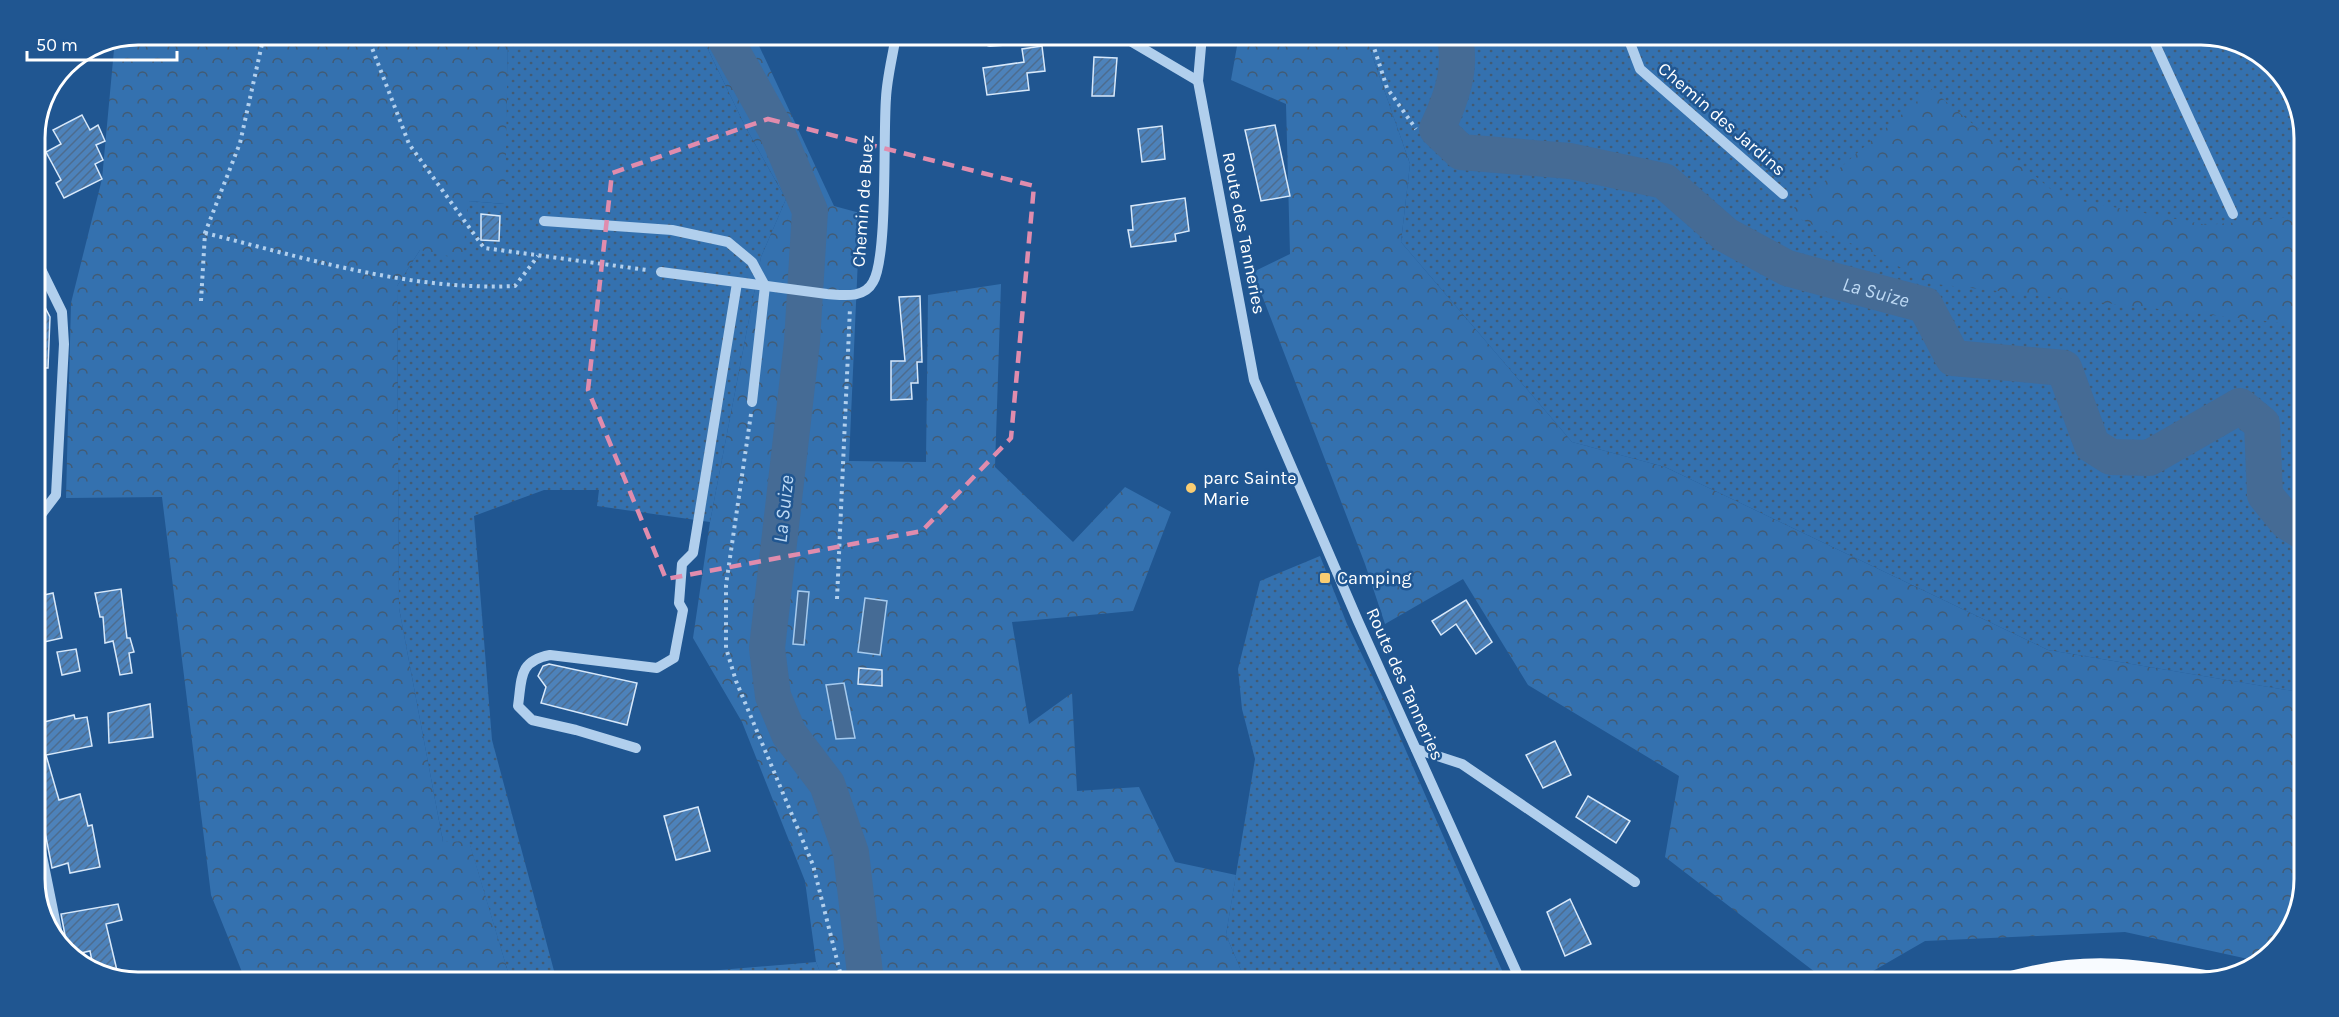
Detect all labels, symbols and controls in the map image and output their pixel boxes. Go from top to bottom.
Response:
scale bar [27,24,177,62]
text: 50 m [36,34,78,56]
street label: Chemin des Jardins [1654,58,1790,180]
street label: Chemin de Buez [847,134,879,268]
street label: Route des Tanneries [1217,150,1271,316]
water label: La Suize [1840,272,1912,312]
place label: parc Sainte Marie [1203,467,1297,510]
water label: La Suize [769,474,798,544]
marker: parc Sainte Marie [1184,481,1198,495]
place label: Camping [1337,567,1412,589]
marker: Camping [1318,571,1332,585]
street label: Route des Tanneries [1361,604,1449,764]

